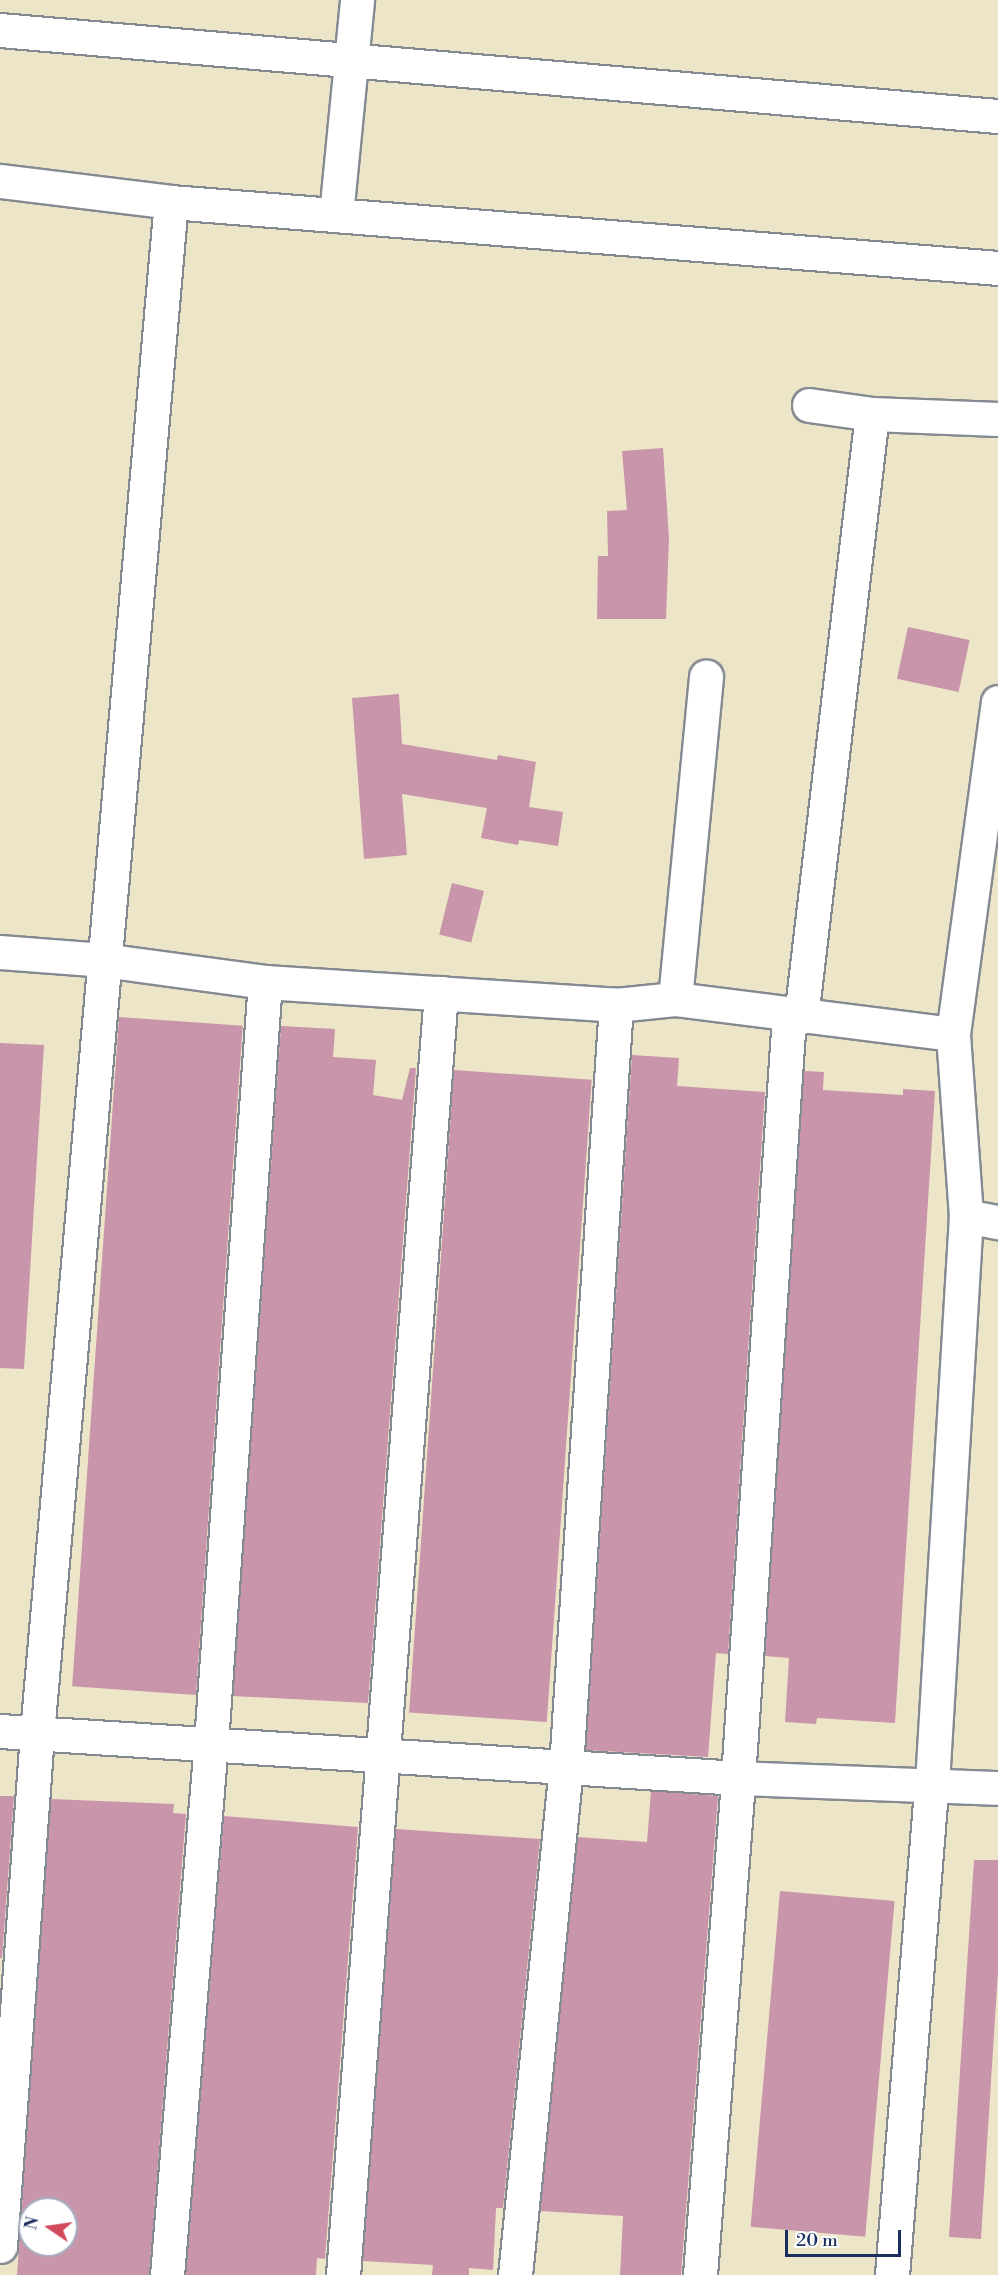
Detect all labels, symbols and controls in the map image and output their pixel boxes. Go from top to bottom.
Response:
north arrow [18,2197,78,2257]
text: N [21,2215,44,2232]
scale bar [788,2218,904,2256]
text: 20 m [796,2229,838,2252]

